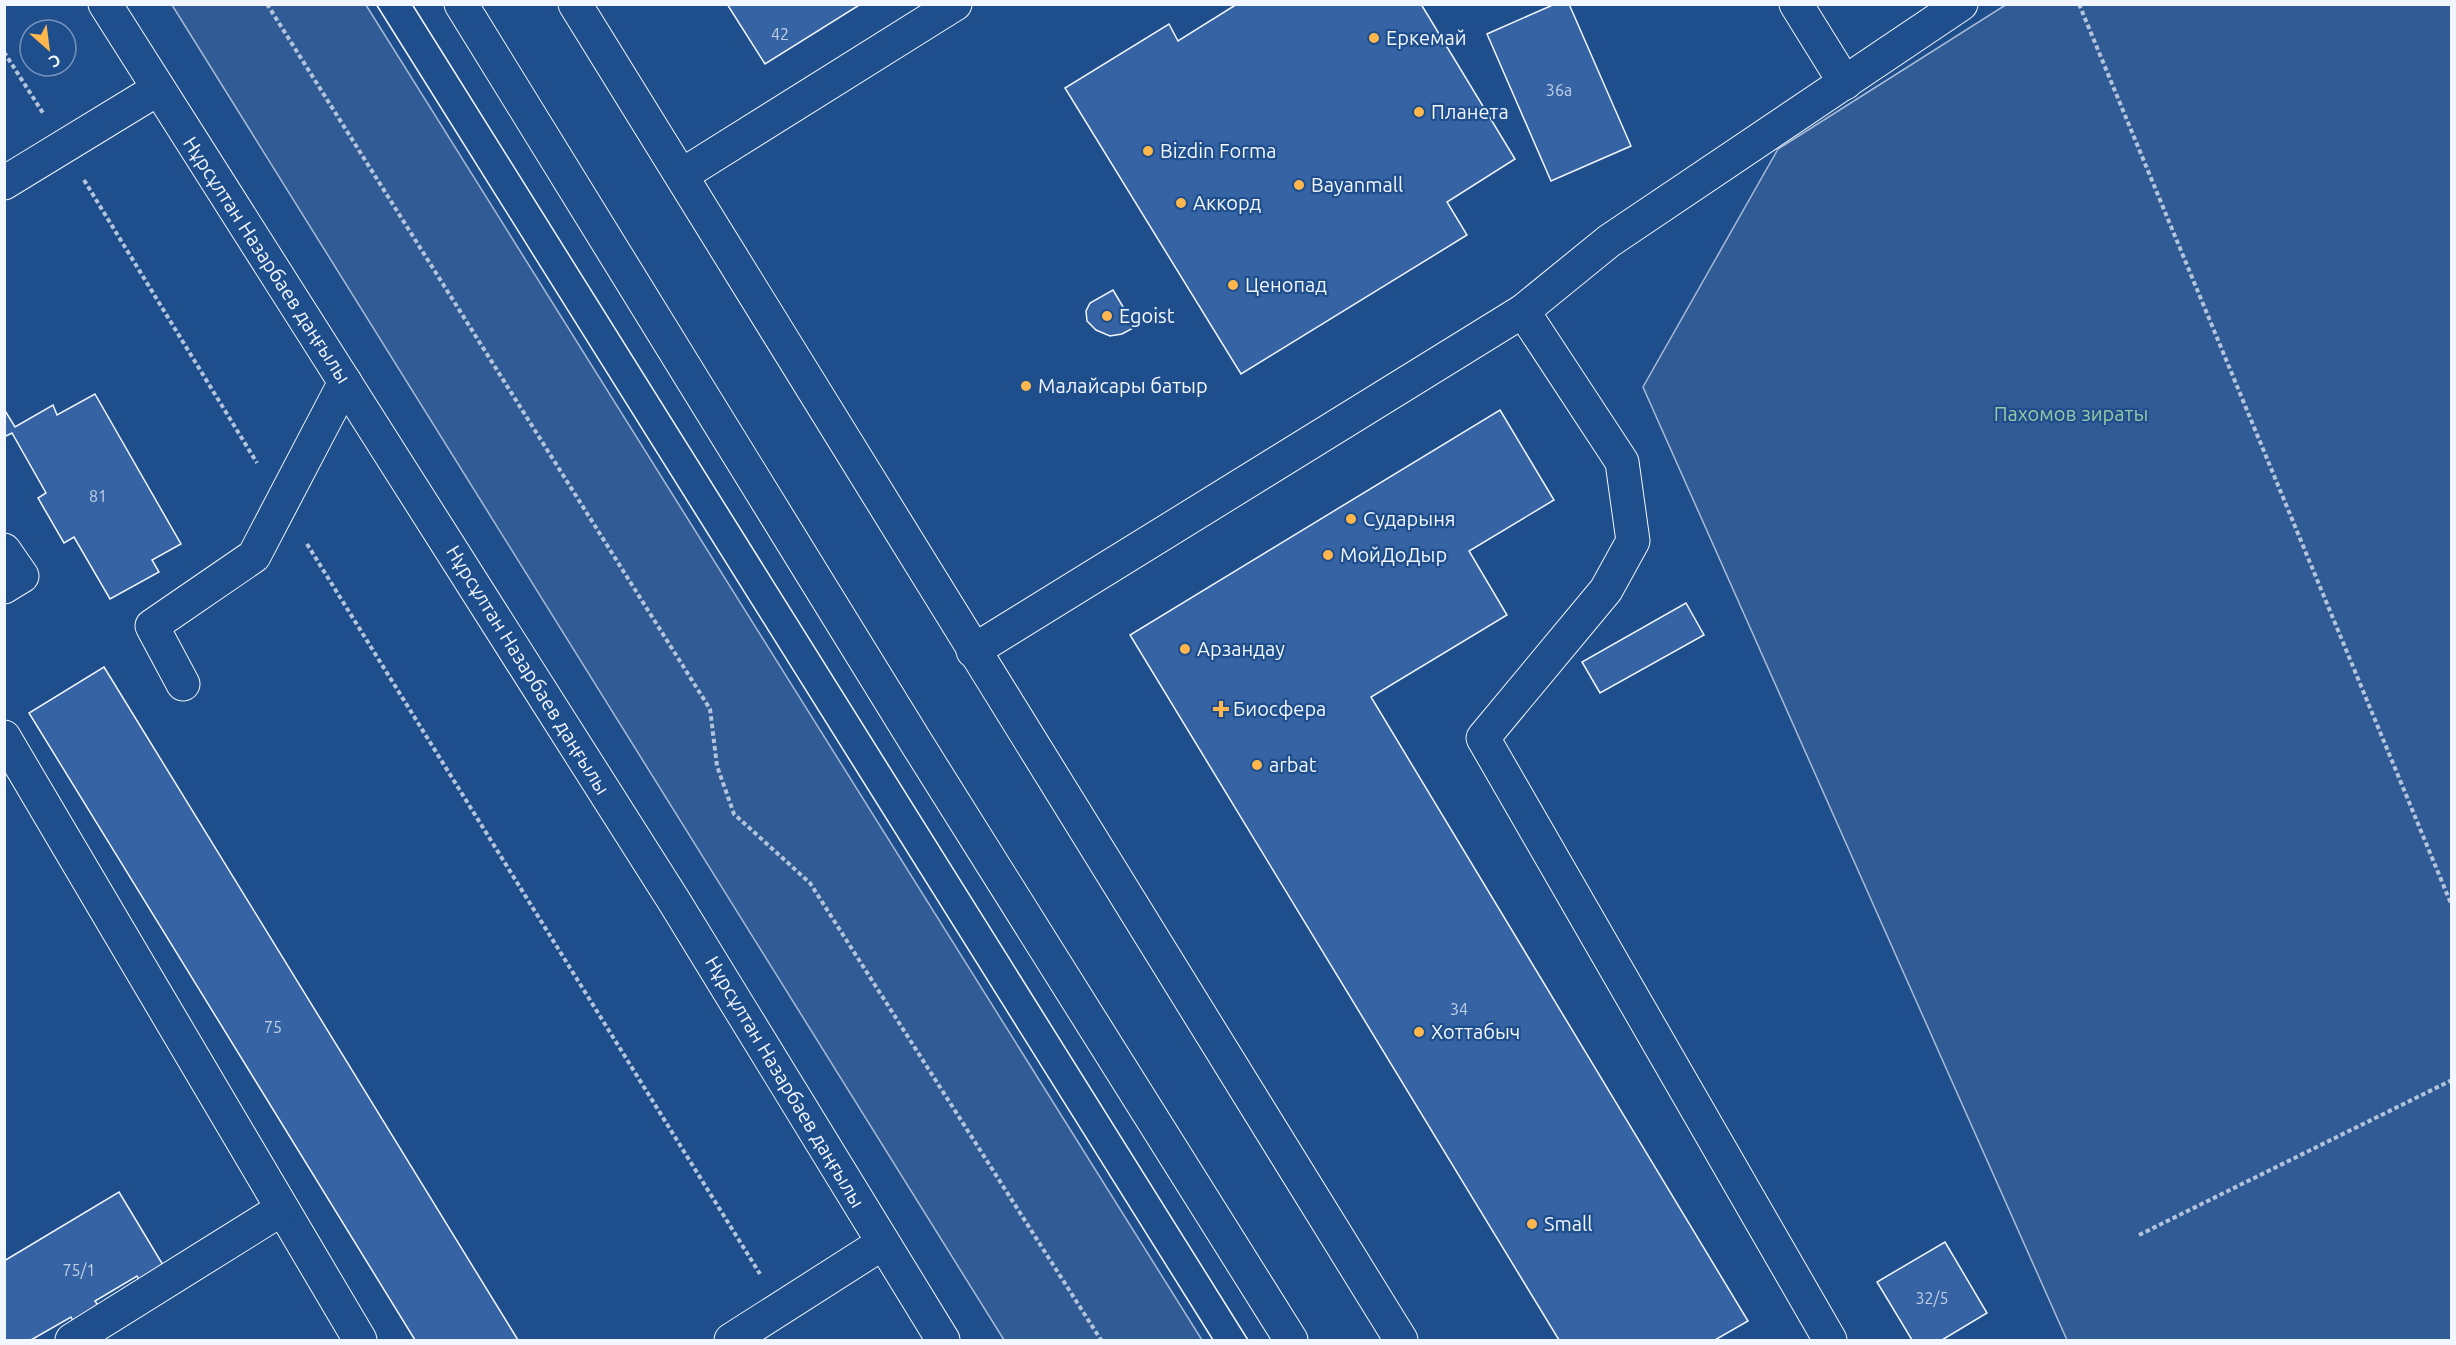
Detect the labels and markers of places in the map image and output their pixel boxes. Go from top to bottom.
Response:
place label: Еркемай [1386,26,1467,49]
marker: Еркемай [1367,31,1381,45]
place label: Планета [1431,100,1509,123]
marker: Планета [1412,105,1426,119]
place label: Bizdin Forma [1160,139,1276,162]
marker: Bizdin Forma [1141,144,1155,158]
place label: Bayanmall [1311,173,1403,196]
marker: Bayanmall [1292,178,1306,192]
place label: Аккорд [1193,191,1262,214]
marker: Аккорд [1174,196,1188,210]
place label: Ценопад [1245,273,1327,296]
marker: Ценопад [1226,278,1240,292]
place label: Egoist [1119,304,1175,327]
marker: Egoist [1100,309,1114,323]
place label: Малайсары батыр [1038,374,1208,397]
marker: Малайсары батыр [1019,379,1033,393]
place label: Сударыня [1363,507,1456,530]
marker: Сударыня [1344,512,1358,526]
place label: МойДоДыр [1340,543,1447,566]
marker: МойДоДыр [1321,548,1335,562]
place label: Арзандау [1197,637,1285,660]
marker: Арзандау [1178,642,1192,656]
place label: Биосфера [1233,697,1326,720]
marker: Биосфера [1214,702,1228,716]
place label: arbat [1269,753,1317,776]
marker: arbat [1250,758,1264,772]
place label: Хоттабыч [1431,1020,1520,1043]
marker: Хоттабыч [1412,1025,1426,1039]
place label: Small [1544,1212,1593,1235]
marker: Small [1525,1217,1539,1231]

